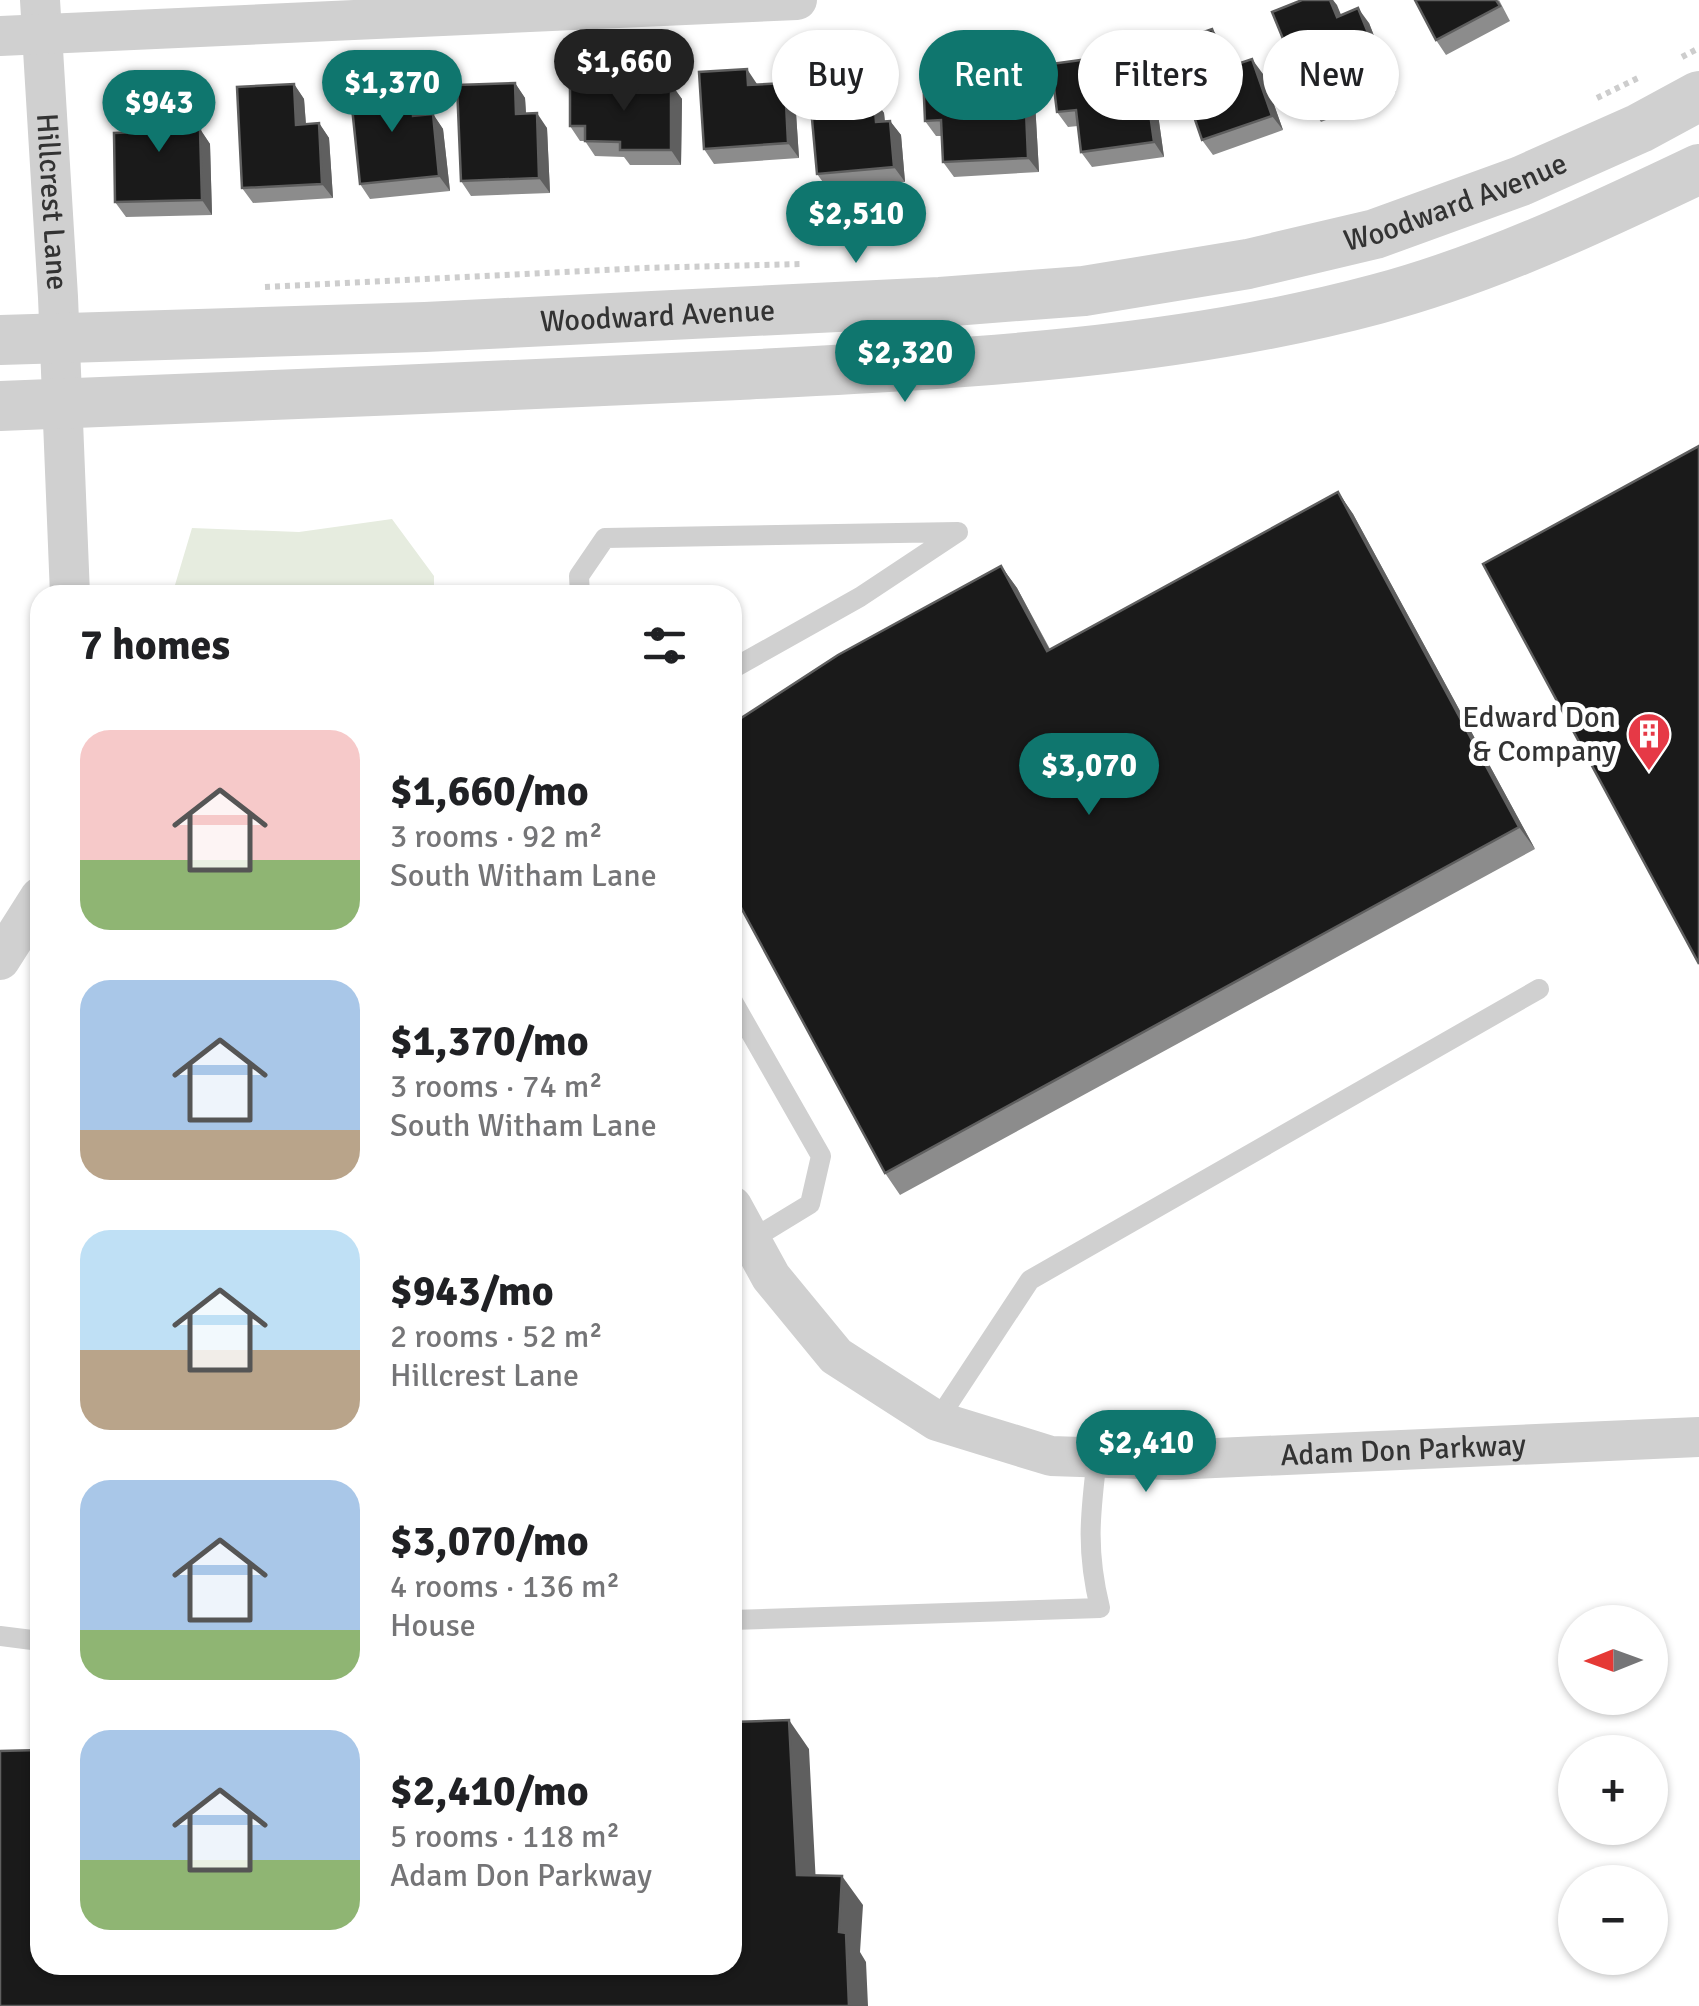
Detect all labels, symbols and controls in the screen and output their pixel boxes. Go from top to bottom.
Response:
pin: $1,660 [543,29,705,114]
chip: Buy [772,30,899,120]
chip: Rent [919,30,1058,120]
chip: Filters [1078,30,1243,120]
chip: New [1263,30,1399,120]
text: $1,660 [576,42,672,81]
pin: $1,370 [311,50,473,135]
text: $1,370 [344,63,440,102]
pin: $943 [100,70,218,155]
text: $943 [124,83,194,122]
street label: Hillcrest Lane [28,112,76,291]
street label: Woodward Avenue [1340,144,1573,259]
pin: $2,510 [775,181,937,266]
text: $2,510 [808,194,904,233]
street label: Woodward Avenue [539,292,776,340]
pin: $2,320 [824,320,986,405]
text: $2,320 [857,333,953,372]
icon: filters [637,618,692,673]
text: 7 homes [80,620,230,671]
place label: Edward Don & Company [1462,699,1616,770]
building icon: Edward Don & Company [1626,711,1672,772]
pin: $3,070 [1008,733,1170,818]
text: $3,070 [1041,746,1137,785]
text: $1,660/mo [390,766,589,817]
icon: home [160,770,280,890]
text: 3 rooms · 92 m² [390,817,603,856]
text: South Witham Lane [390,856,657,895]
text: $1,370/mo [390,1016,589,1067]
icon: home [160,1020,280,1140]
text: 3 rooms · 74 m² [390,1067,603,1106]
text: South Witham Lane [390,1106,657,1145]
text: $943/mo [390,1266,554,1317]
icon: home [160,1270,280,1390]
text: 2 rooms · 52 m² [390,1317,603,1356]
text: Hillcrest Lane [390,1356,579,1395]
pin: $2,410 [1065,1410,1227,1495]
text: $2,410 [1098,1423,1194,1462]
street label: Adam Don Parkway [1279,1426,1527,1474]
text: $3,070/mo [390,1516,589,1567]
icon: home [160,1520,280,1640]
text: 4 rooms · 136 m² [390,1567,620,1606]
north arrow [1558,1605,1668,1715]
map controls [1558,1605,1668,1975]
text: House [390,1606,476,1645]
button: + [1558,1735,1668,1845]
text: $2,410/mo [390,1766,589,1817]
icon: home [160,1770,280,1890]
text: 5 rooms · 118 m² [390,1817,620,1856]
text: Adam Don Parkway [390,1856,652,1895]
button: − [1558,1865,1668,1975]

